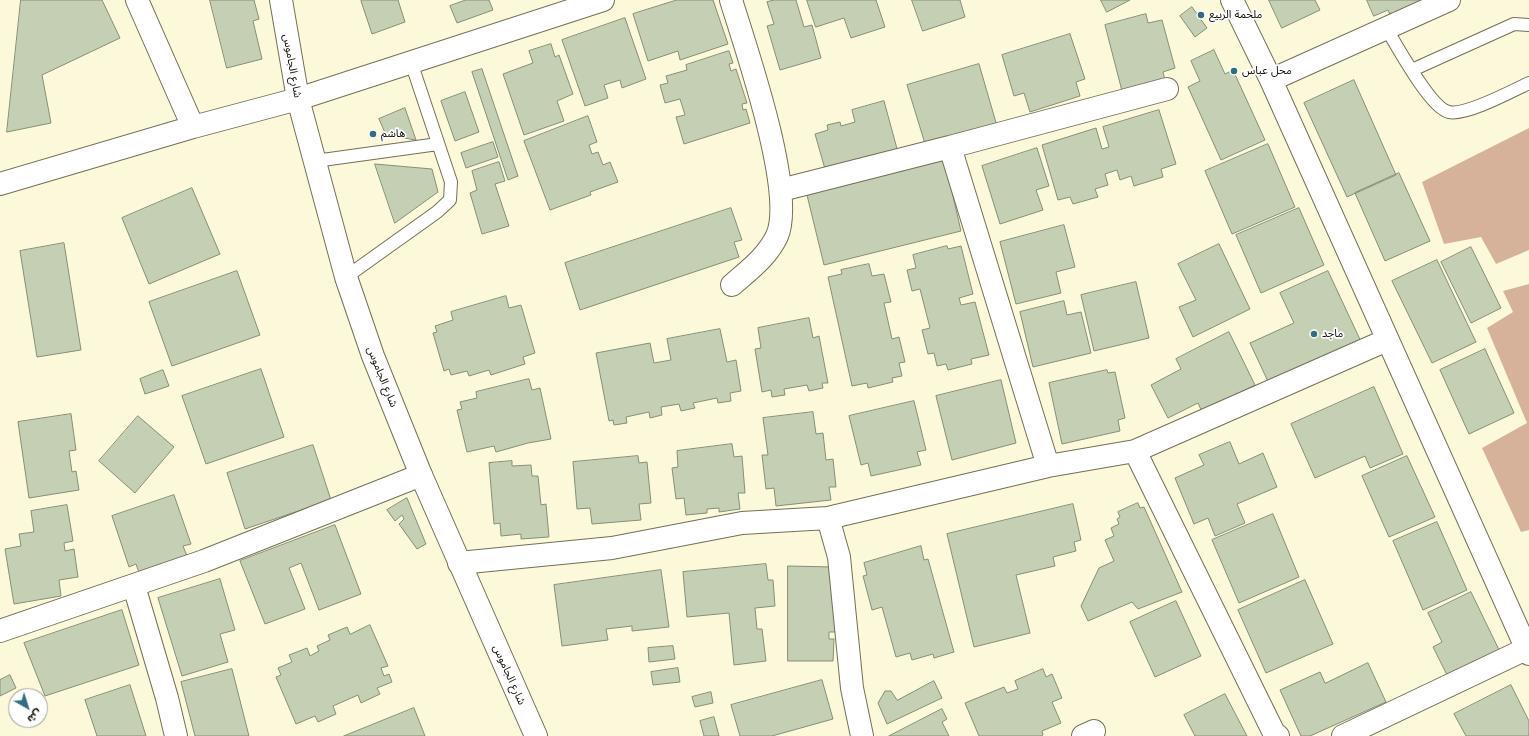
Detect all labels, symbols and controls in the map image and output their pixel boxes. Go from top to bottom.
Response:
place label: ملحمة الربيع [1209,8,1262,22]
marker: ملحمة الربيع [1196,10,1206,20]
street label: شارع الجاموس [280,33,304,99]
place label: محل عباس [1242,64,1292,78]
marker: محل عباس [1229,66,1239,76]
place label: هاشم [381,127,405,141]
marker: هاشم [368,129,378,139]
place label: ماجد [1322,327,1343,341]
marker: ماجد [1309,329,1319,339]
street label: شارع الجاموس [364,345,400,409]
street label: شارع الجاموس [490,643,528,707]
north arrow [8,688,48,728]
text: ش [25,706,45,727]

